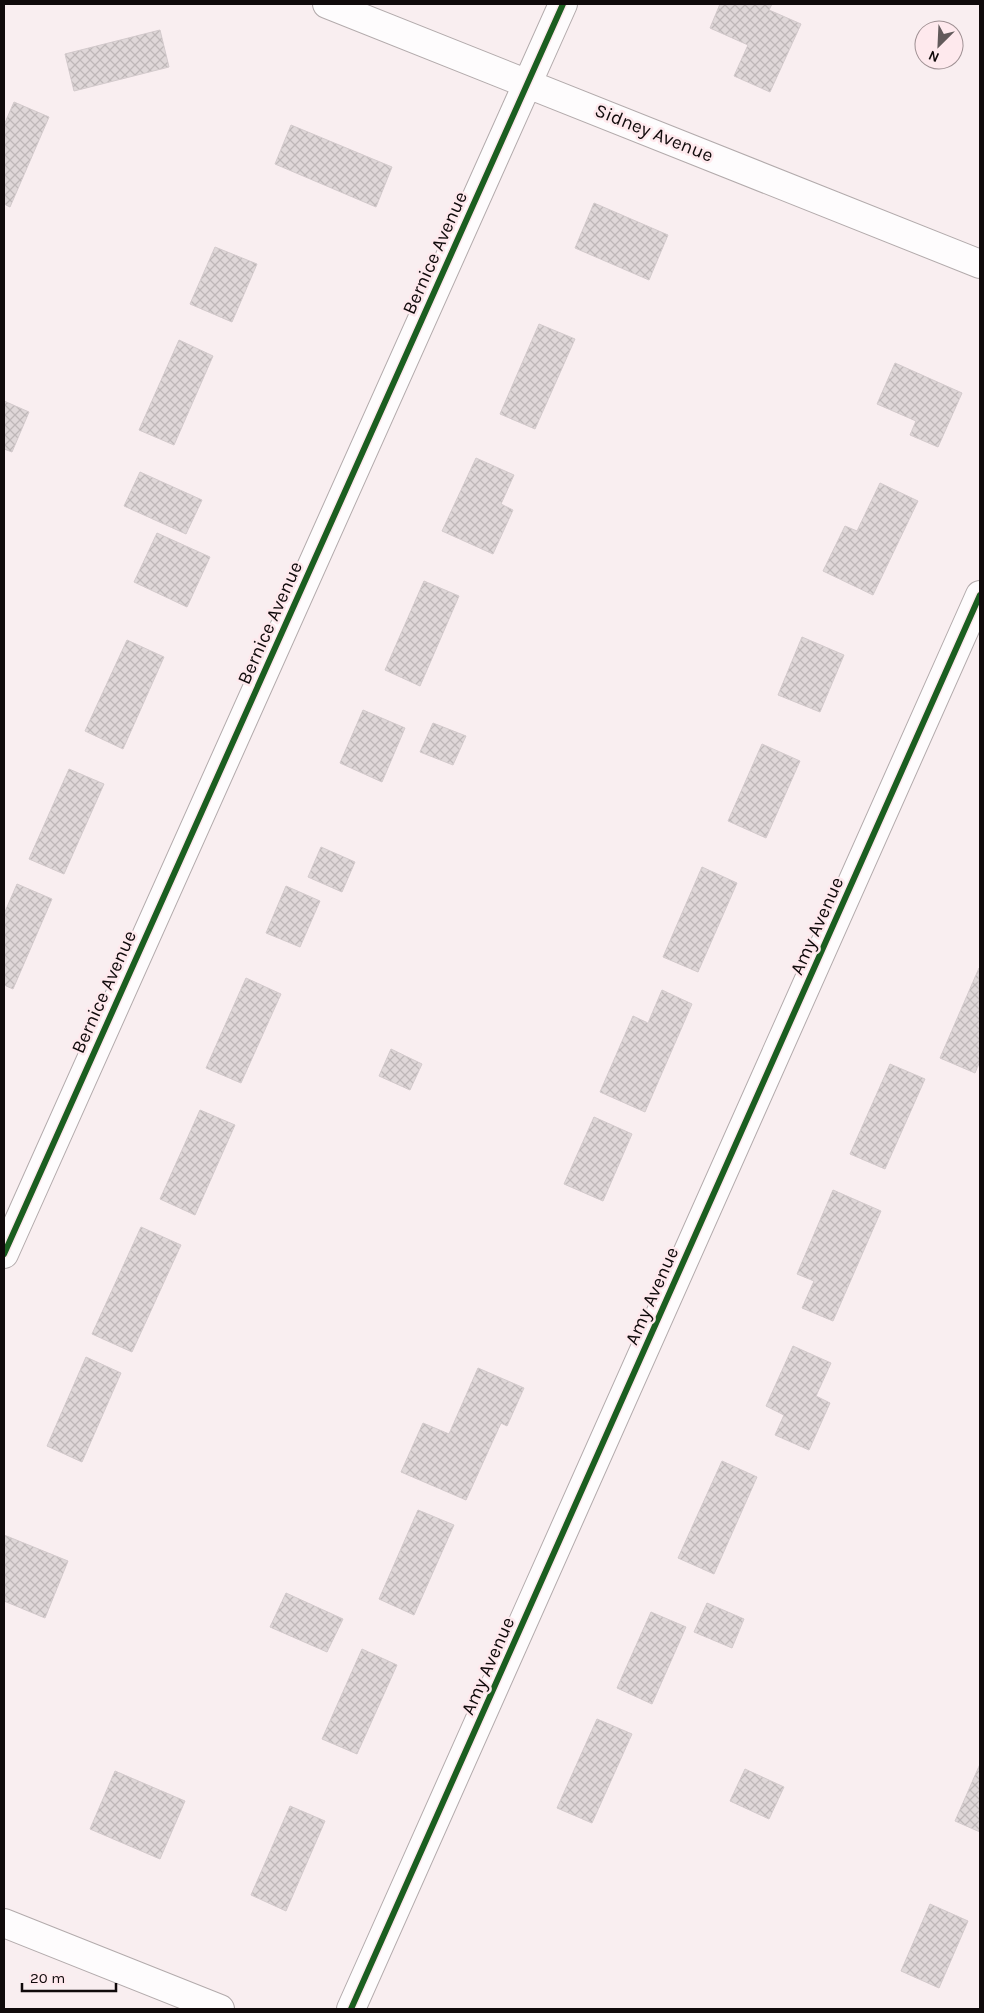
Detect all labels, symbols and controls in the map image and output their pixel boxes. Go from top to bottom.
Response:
north arrow [914,20,964,70]
text: N [926,47,942,66]
street label: Sidney Avenue [592,99,716,167]
street label: Bernice Avenue [398,188,472,318]
street label: Bernice Avenue [233,558,307,688]
street label: Amy Avenue [786,874,848,978]
street label: Bernice Avenue [67,927,141,1057]
street label: Amy Avenue [621,1244,683,1348]
street label: Amy Avenue [457,1614,519,1718]
scale bar [22,1960,116,1992]
text: 20 m [30,1969,65,1987]

